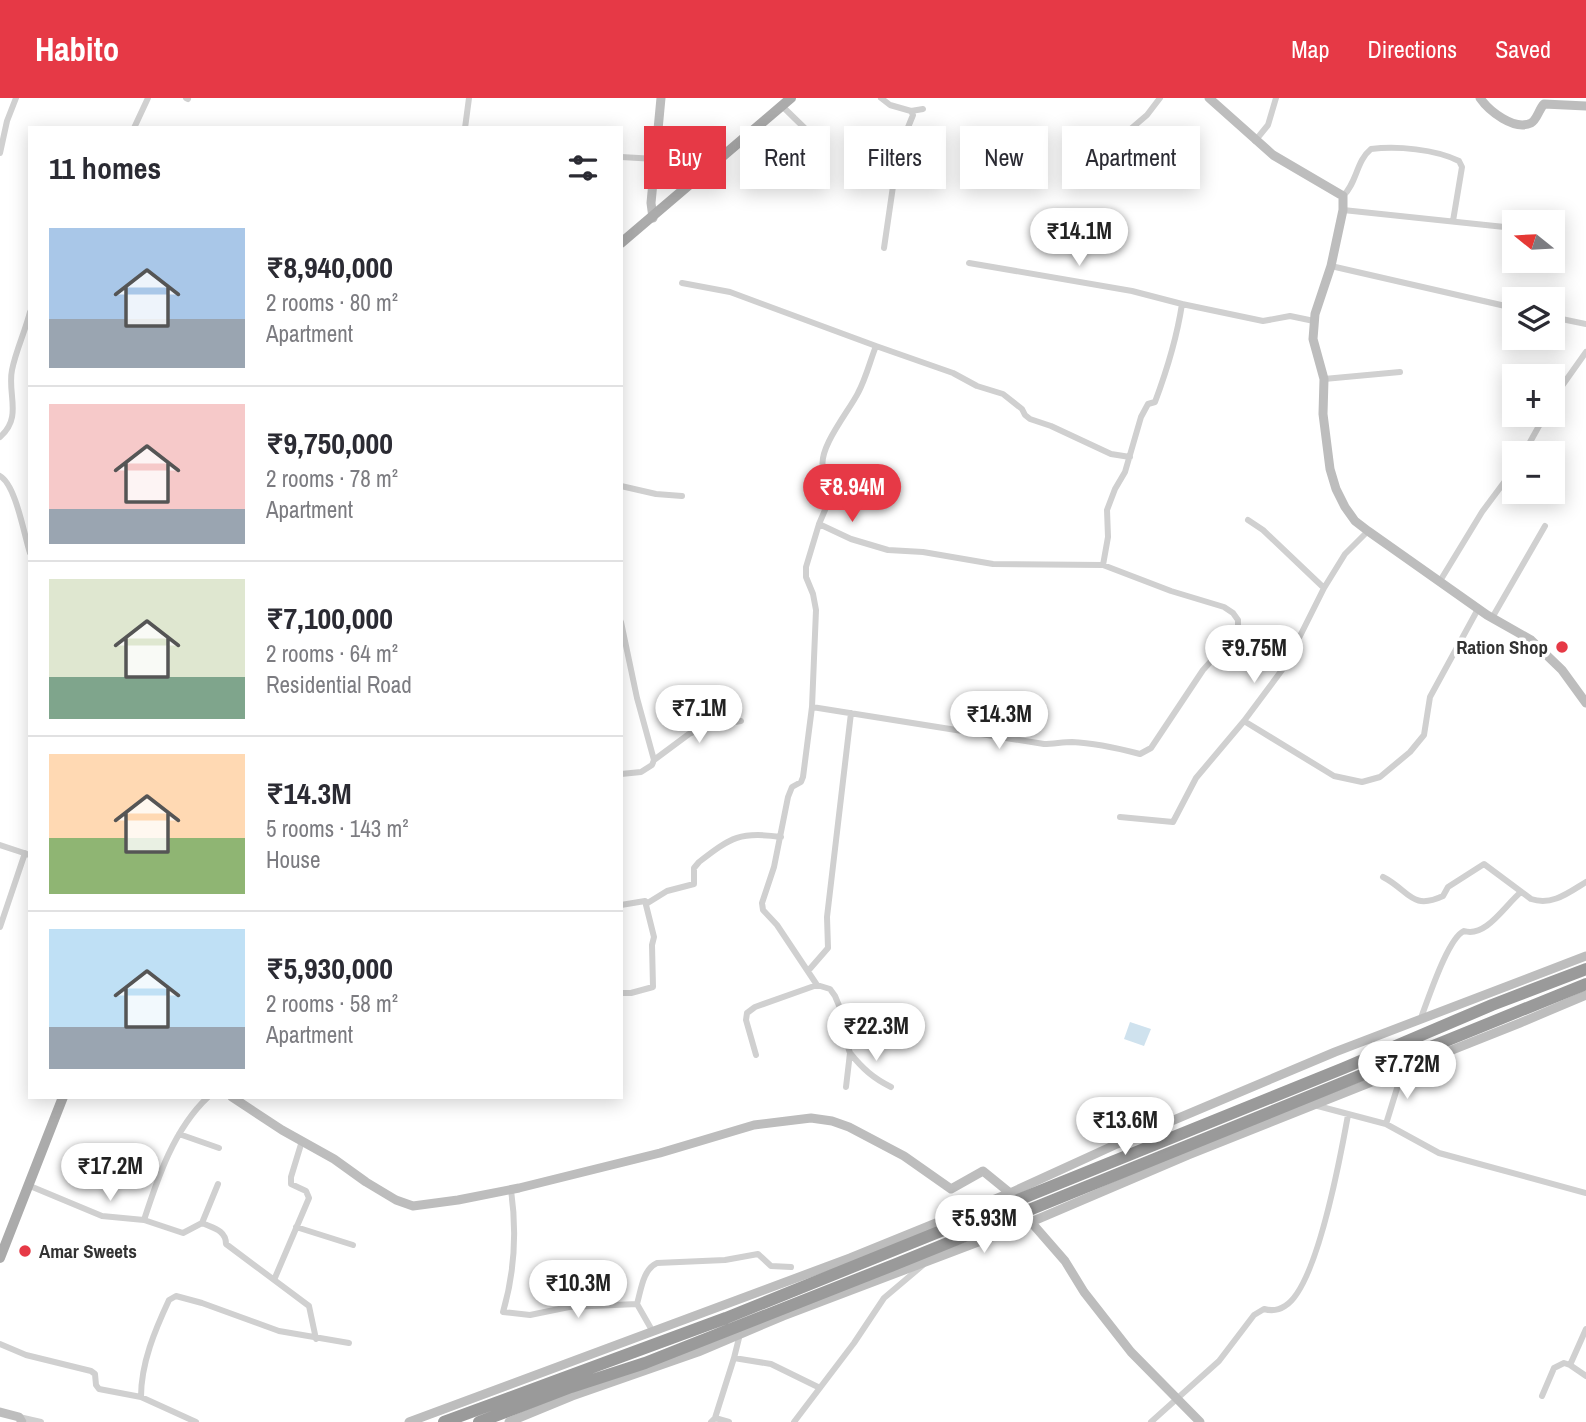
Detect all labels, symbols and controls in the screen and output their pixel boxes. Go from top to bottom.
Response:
text: Habito [35,27,119,71]
text: Map [1291,33,1329,65]
text: Directions [1367,33,1457,65]
text: Saved [1495,33,1551,65]
chip: Buy [644,126,726,189]
chip: Rent [740,126,830,189]
chip: Filters [844,126,946,189]
chip: New [960,126,1048,189]
chip: Apartment [1062,126,1200,189]
text: 11 homes [49,148,161,188]
icon: filters [564,149,602,187]
pin: ₹14.1M [1022,208,1136,268]
north arrow [1502,210,1564,273]
map controls [1502,210,1565,504]
text: ₹14.1M [1046,215,1112,246]
text: ₹8,940,000 [266,247,393,287]
icon: home [105,256,189,340]
text: 2 rooms · 80 m² [266,287,398,318]
button: layers [1502,287,1565,350]
text: Apartment [266,318,353,349]
button: + [1502,364,1565,427]
text: ₹9,750,000 [266,423,393,463]
icon: home [105,432,189,516]
button: − [1502,441,1565,504]
text: 2 rooms · 78 m² [266,463,398,494]
pin: ₹8.94M [795,464,909,524]
text: ₹8.94M [819,471,885,502]
text: Apartment [266,494,353,525]
text: ₹7,100,000 [266,598,393,638]
icon: home [105,607,189,691]
pin: ₹9.75M [1197,626,1311,685]
text: ₹9.75M [1221,632,1287,663]
place label: Ration Shop [1456,634,1548,660]
text: 2 rooms · 64 m² [266,638,398,669]
marker: Ration Shop [1554,639,1570,655]
text: Residential Road [266,669,412,700]
pin: ₹7.1M [650,686,748,745]
text: ₹7.1M [671,692,727,723]
pin: ₹14.3M [942,692,1056,751]
text: ₹14.3M [966,698,1032,729]
text: ₹14.3M [266,773,352,813]
icon: home [105,782,189,866]
text: 5 rooms · 143 m² [266,813,409,844]
text: House [266,844,321,875]
text: ₹5,930,000 [266,948,393,988]
icon: home [105,957,189,1041]
text: 2 rooms · 58 m² [266,988,398,1019]
pin: ₹22.3M [819,1004,933,1063]
text: ₹22.3M [843,1010,909,1041]
text: Apartment [266,1019,353,1050]
pin: ₹7.72M [1350,1042,1464,1101]
text: ₹7.72M [1374,1048,1440,1079]
pin: ₹13.6M [1068,1098,1182,1157]
text: ₹13.6M [1092,1104,1158,1135]
pin: ₹17.2M [53,1144,167,1203]
text: ₹17.2M [77,1150,143,1181]
pin: ₹5.93M [927,1196,1041,1255]
text: ₹5.93M [951,1202,1017,1233]
place label: Amar Sweets [39,1238,137,1264]
marker: Amar Sweets [17,1243,33,1259]
pin: ₹10.3M [521,1260,635,1320]
text: ₹10.3M [545,1267,611,1298]

